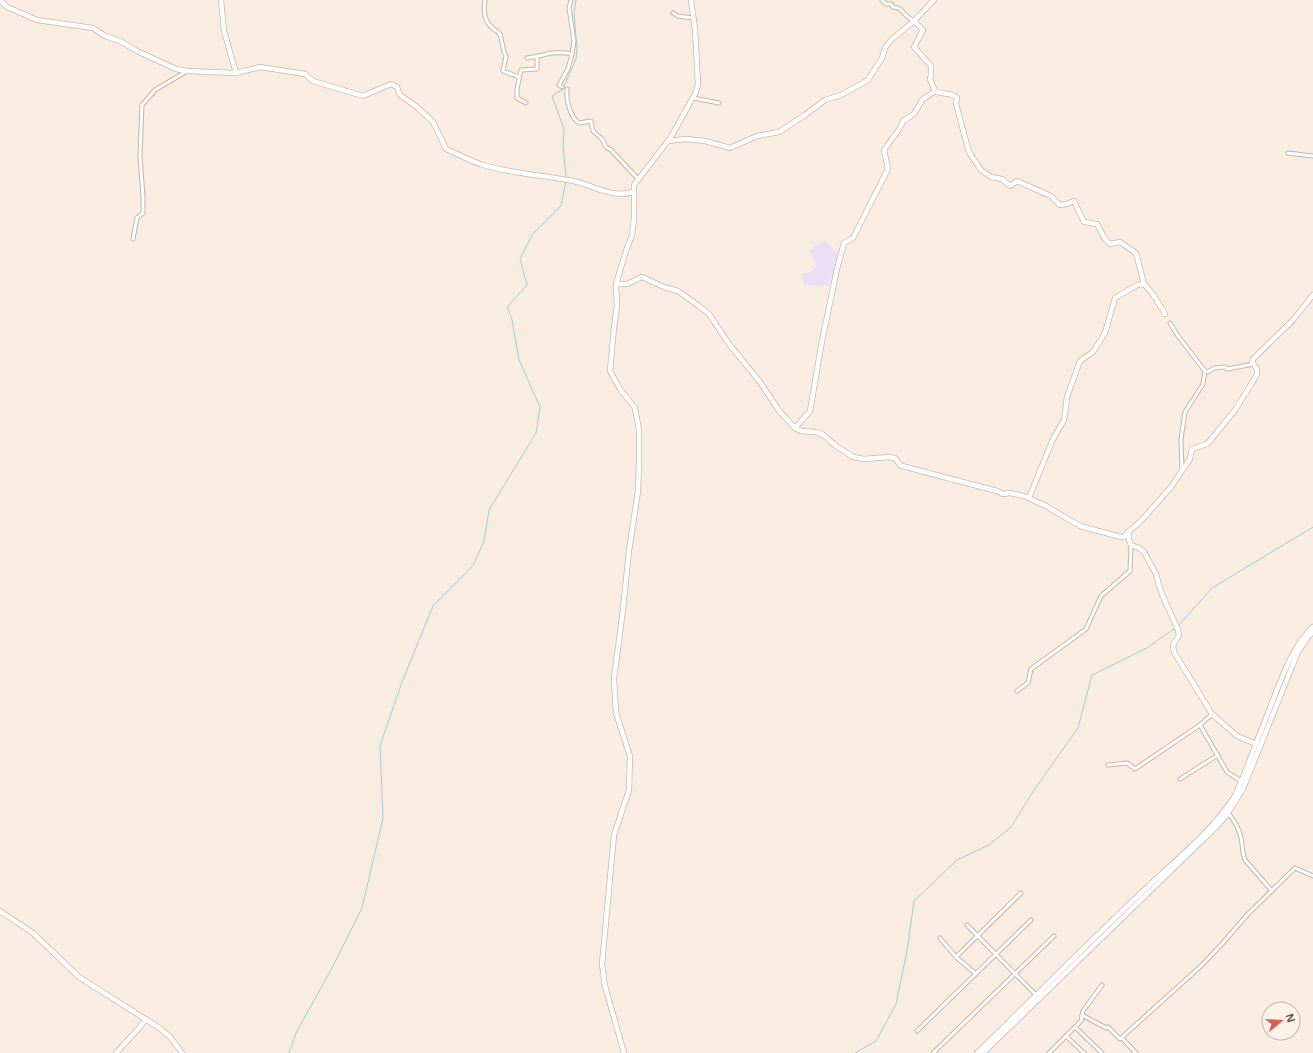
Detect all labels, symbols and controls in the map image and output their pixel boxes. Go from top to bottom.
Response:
north arrow [1261,1001,1301,1041]
text: N [1282,1011,1300,1024]

